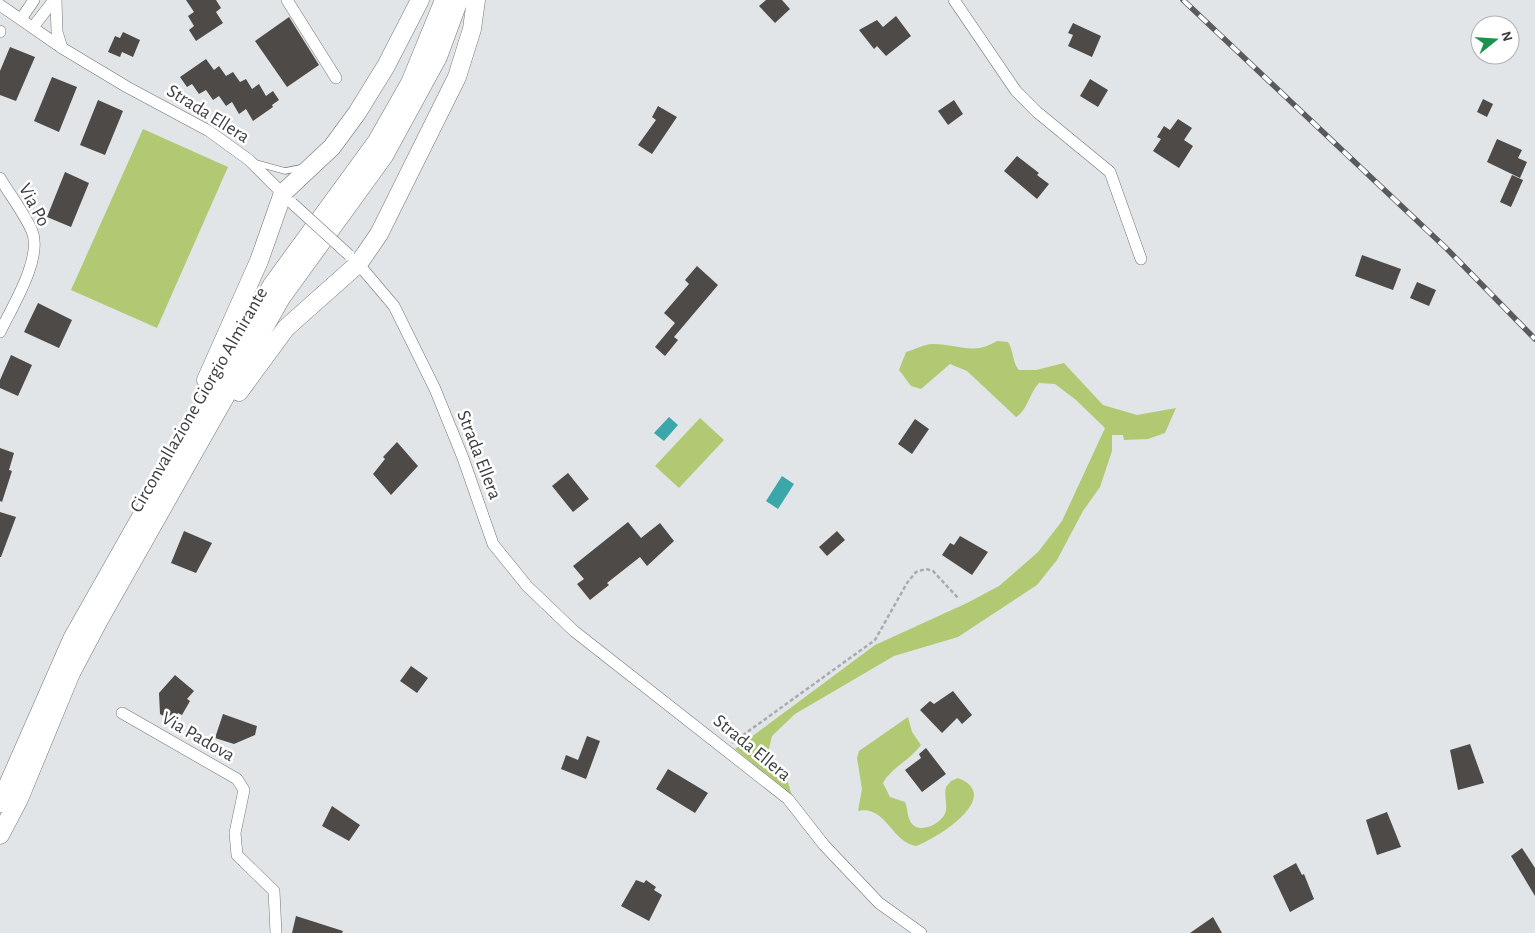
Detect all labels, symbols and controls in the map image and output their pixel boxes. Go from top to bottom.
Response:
north arrow [1470,15,1520,65]
text: N [1498,30,1515,43]
street label: Strada Ellera [163,81,253,147]
street label: Via Po [15,180,53,230]
street label: Circonvallazione Giorgio Almirante [127,284,271,516]
street label: Strada Ellera [453,408,505,502]
street label: Via Padova [158,709,238,766]
street label: Strada Ellera [710,711,794,785]

